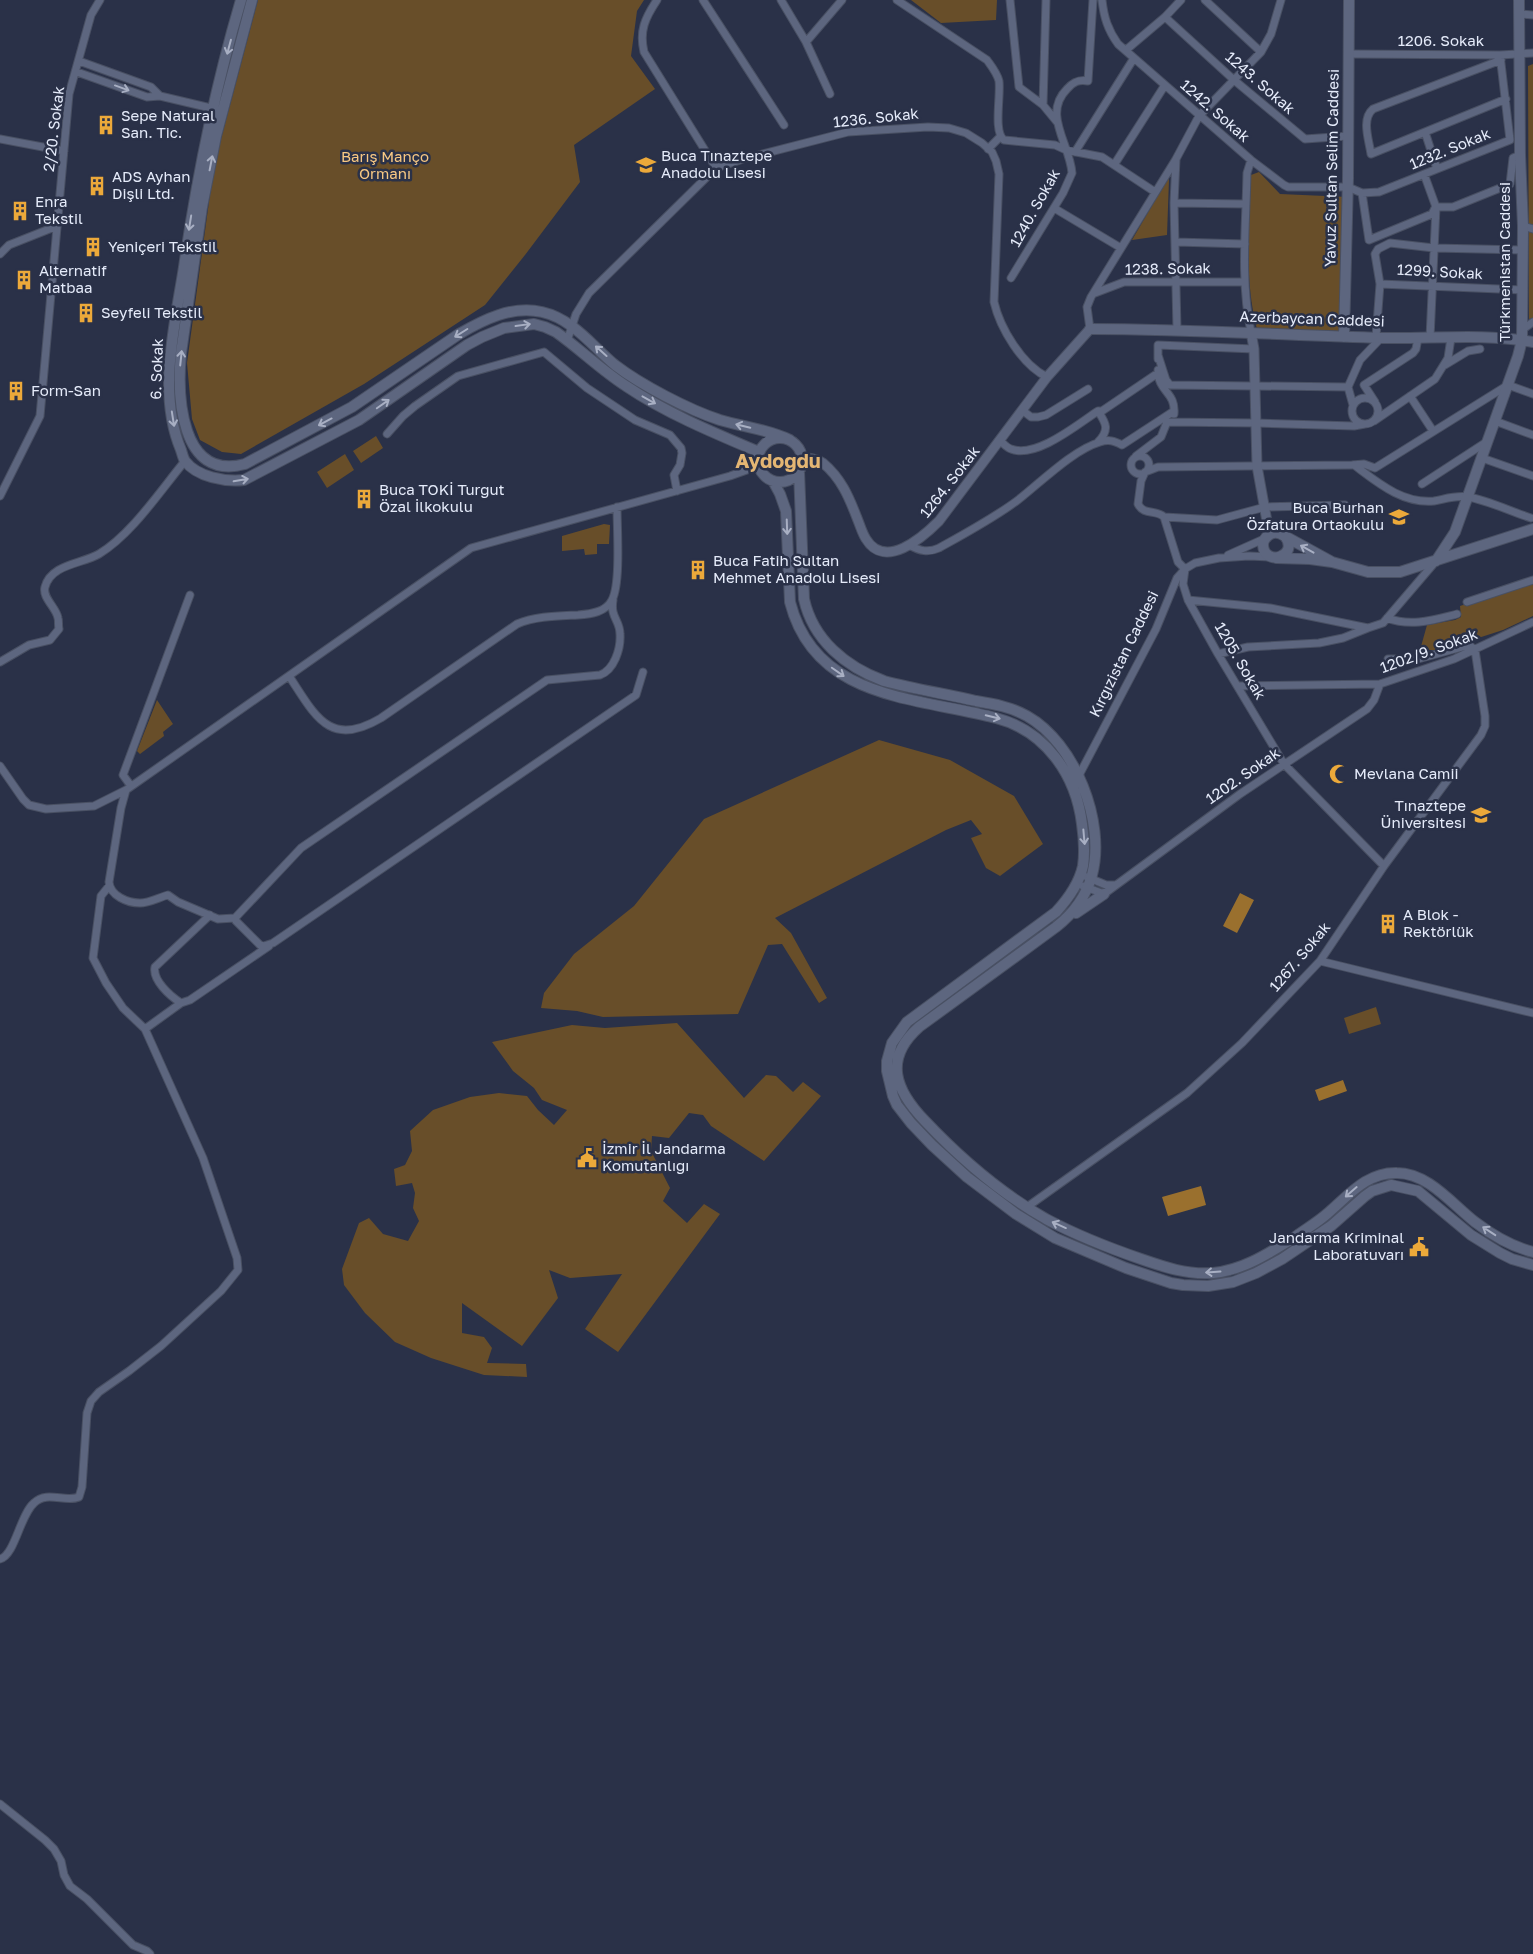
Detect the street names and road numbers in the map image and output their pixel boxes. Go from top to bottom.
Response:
street label: 1206. Sokak [1398,31,1485,49]
street label: 1243. Sokak [1222,47,1299,118]
street label: Yavuz Sultan Selim Caddesi [1320,69,1342,267]
street label: 1242. Sokak [1177,75,1254,146]
street label: 2/20. Sokak [39,85,67,173]
street label: 1236. Sokak [832,104,920,130]
street label: 1232. Sokak [1407,124,1493,172]
street label: 1240. Sokak [1005,165,1063,250]
street label: Türkmenistan Caddesi [1495,182,1513,342]
street label: 1238. Sokak [1125,258,1212,278]
street label: 1299. Sokak [1397,260,1484,282]
street label: Azerbaycan Caddesi [1239,306,1385,330]
street label: 6. Sokak [146,338,166,400]
street label: 1264. Sokak [916,441,983,521]
street label: Kırgızistan Caddesi [1085,588,1161,720]
street label: 1205. Sokak [1212,619,1270,703]
street label: 1202/9. Sokak [1377,624,1480,676]
street label: 1202. Sokak [1202,743,1283,807]
street label: 1267. Sokak [1265,918,1334,995]

